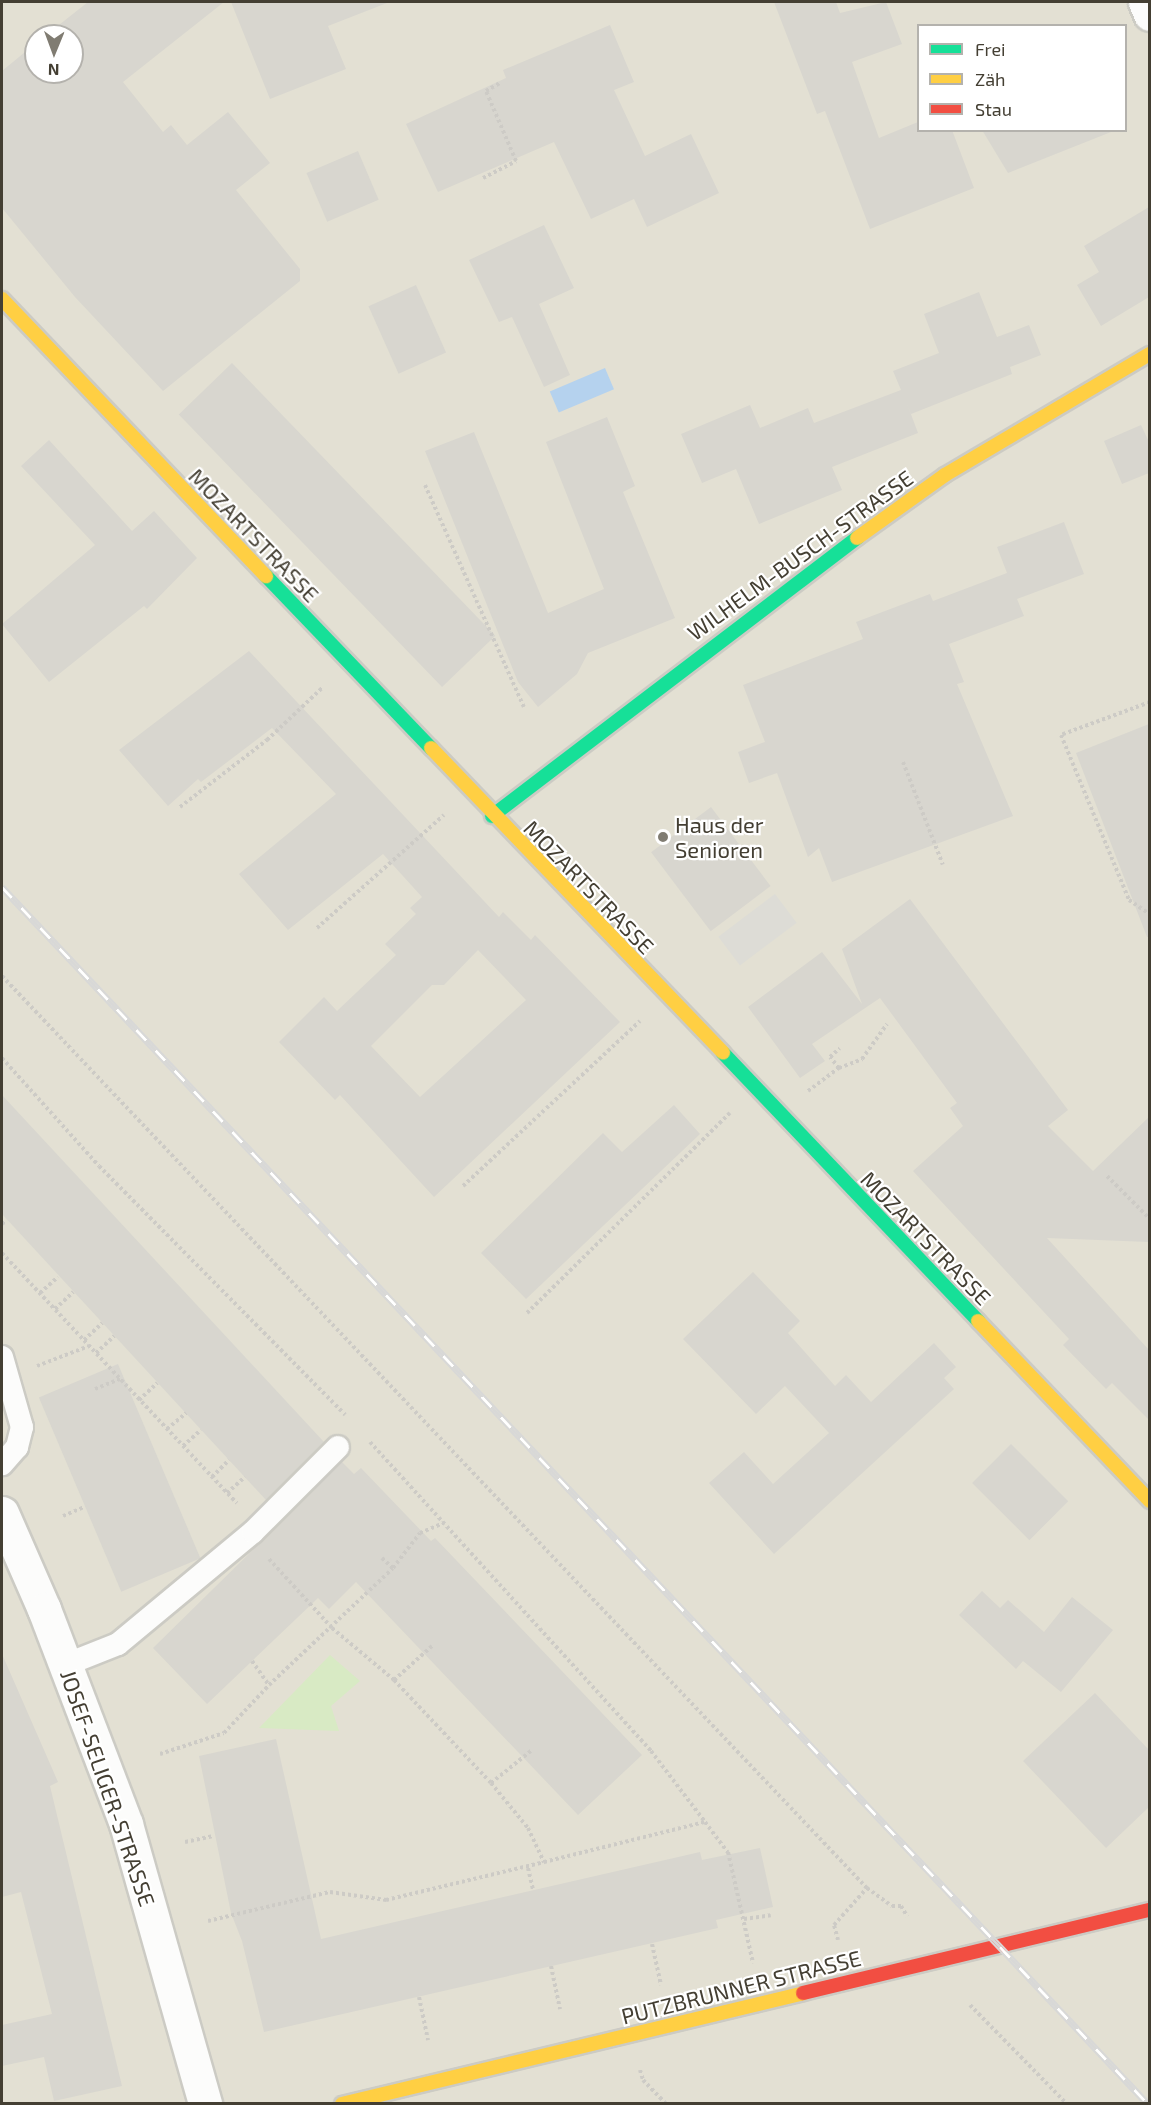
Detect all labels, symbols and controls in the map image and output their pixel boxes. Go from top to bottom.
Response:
north arrow [24,24,84,84]
legend [917,24,1127,132]
text: Frei [975,38,1006,60]
text: N [48,61,60,80]
text: Zäh [975,68,1006,90]
text: Stau [975,98,1012,120]
street label: MOZARTSTRASSE [184,463,324,607]
street label: WILHELM-BUSCH-STRASSE [682,464,918,646]
place label: Haus der Senioren [675,811,764,862]
street label: MOZARTSTRASSE [519,815,659,959]
marker: Haus der Senioren [656,830,670,844]
street label: MOZARTSTRASSE [856,1166,996,1310]
street label: JOSEF-SELIGER-STRASSE [55,1666,161,1910]
street label: PUTZBRUNNER STRASSE [618,1944,864,2030]

